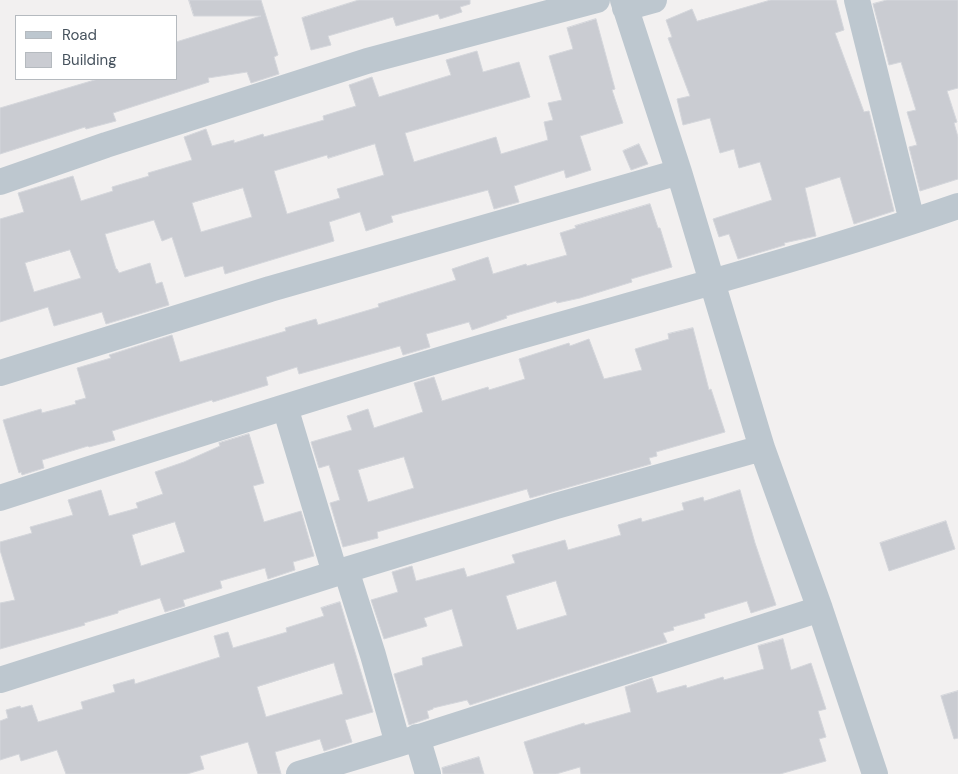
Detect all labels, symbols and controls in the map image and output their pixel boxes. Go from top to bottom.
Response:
legend [15,15,178,80]
text: Road [62,25,97,45]
text: Building [62,50,117,70]

